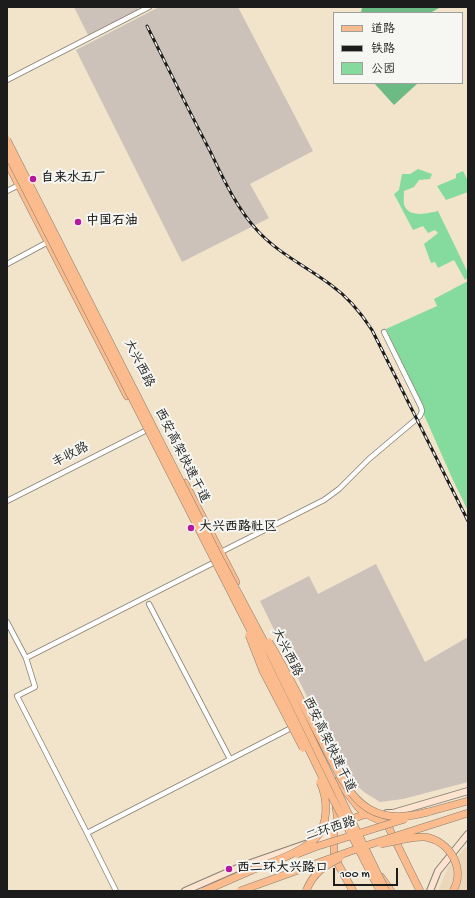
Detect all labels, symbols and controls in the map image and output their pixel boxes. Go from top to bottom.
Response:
legend [333,12,463,84]
text: 道路 [371,23,395,37]
text: 铁路 [371,43,395,57]
text: 公园 [371,63,395,77]
place label: 自来水五厂 [41,171,106,187]
marker: 自来水五厂 [28,174,38,184]
place label: 中国石油 [86,214,138,230]
marker: 中国石油 [73,217,83,227]
street label: 大兴西路 [119,337,157,391]
street label: 西安高架快速干道 [150,406,212,506]
street label: 丰收路 [50,440,92,472]
place label: 大兴西路社区 [199,520,277,536]
marker: 大兴西路社区 [186,523,196,533]
street label: 大兴西路 [267,626,305,680]
street label: 西安高架快速干道 [298,695,358,795]
street label: 二环西路 [304,815,358,845]
scale bar [335,860,400,886]
place label: 西二环大兴路口 [237,861,328,877]
marker: 西二环大兴路口 [224,864,234,874]
text: 100 m [340,868,370,882]

